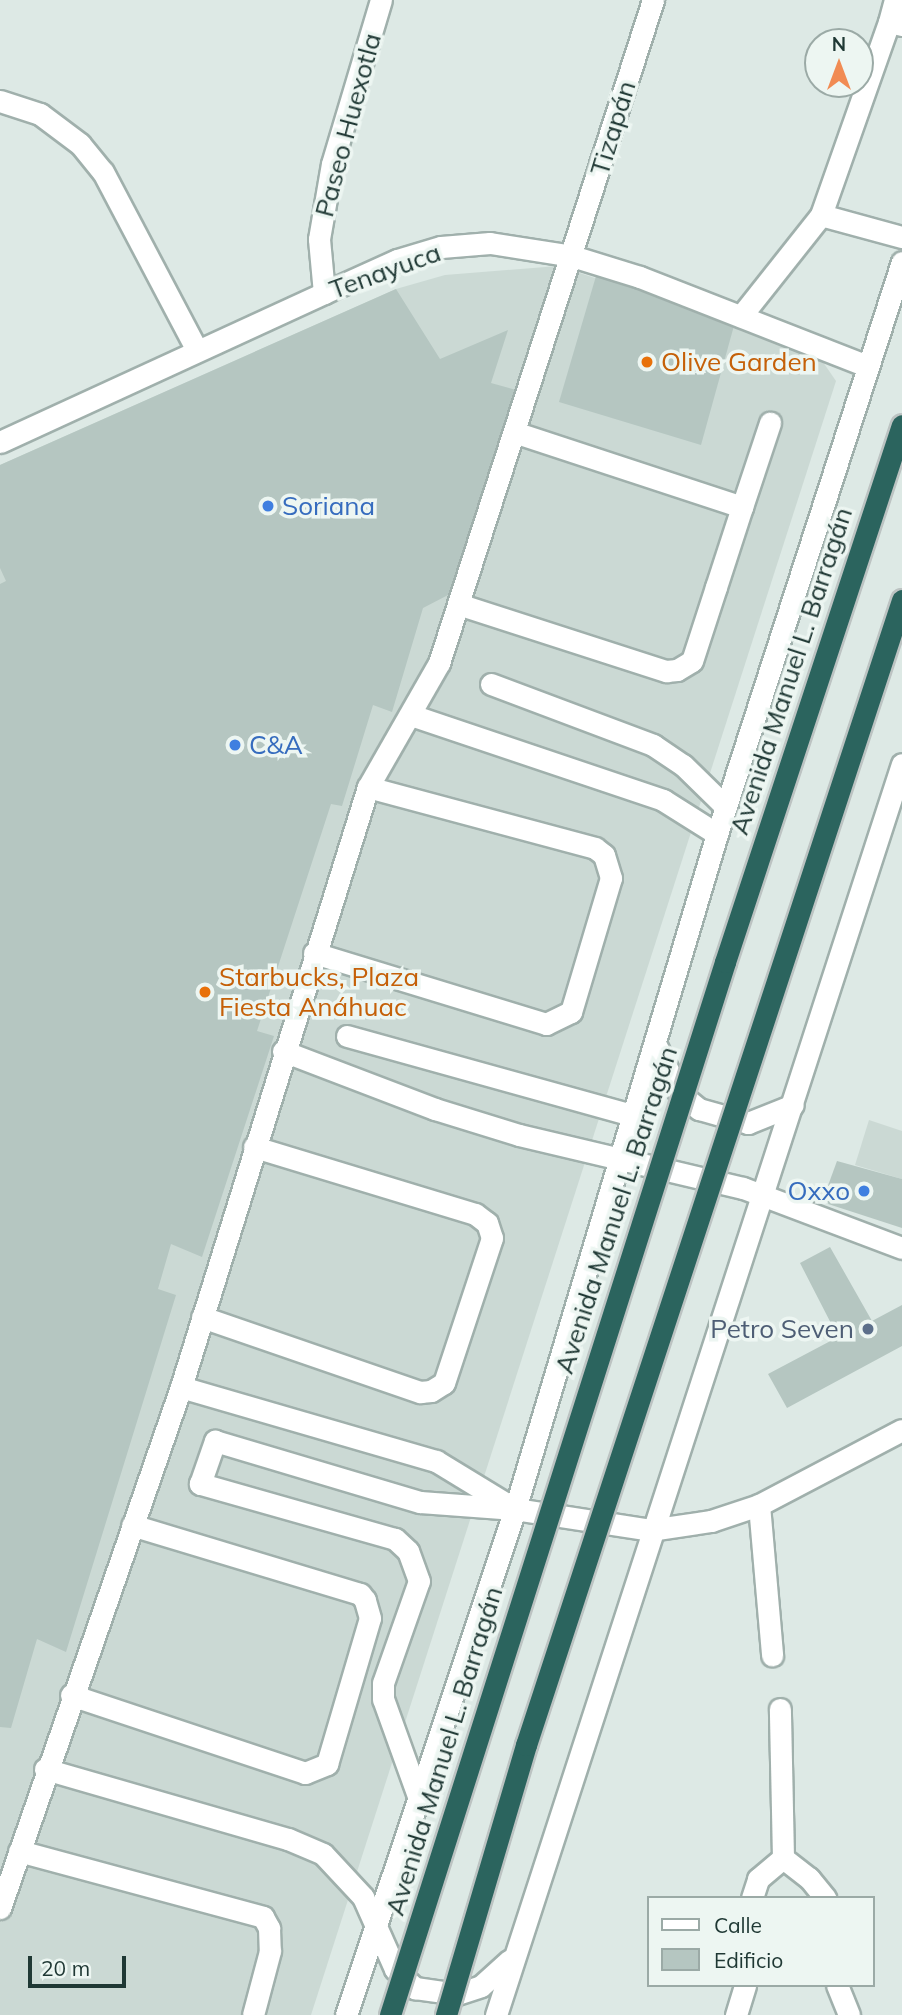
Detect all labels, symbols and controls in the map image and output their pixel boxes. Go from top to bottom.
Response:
north arrow [804,28,874,98]
street label: Paseo Huexotla [309,30,387,220]
text: N [832,32,846,56]
street label: Tizapán [584,77,642,179]
street label: Tenayuca [325,237,445,305]
place label: Olive Garden [661,346,817,378]
marker: Olive Garden [639,354,655,370]
place label: Soriana [282,490,375,522]
marker: Soriana [260,498,276,514]
street label: Avenida Manuel L. Barragán [723,503,859,839]
place label: C&A [249,729,303,761]
marker: C&A [227,737,243,753]
place label: Starbucks, Plaza Fiesta Anáhuac [219,961,419,1023]
marker: Starbucks, Plaza Fiesta Anáhuac [197,984,213,1000]
street label: Avenida Manuel L. Barragán [548,1042,684,1378]
place label: Oxxo [788,1175,850,1207]
marker: Oxxo [856,1183,872,1199]
place label: Petro Seven [710,1313,854,1345]
marker: Petro Seven [860,1321,876,1337]
street label: Avenida Manuel L. Barragán [379,1583,509,1919]
legend [646,1896,874,1987]
text: Calle [714,1912,762,1938]
scale bar [32,1941,130,1985]
text: Edificio [714,1947,783,1973]
text: 20 m [41,1955,90,1981]

